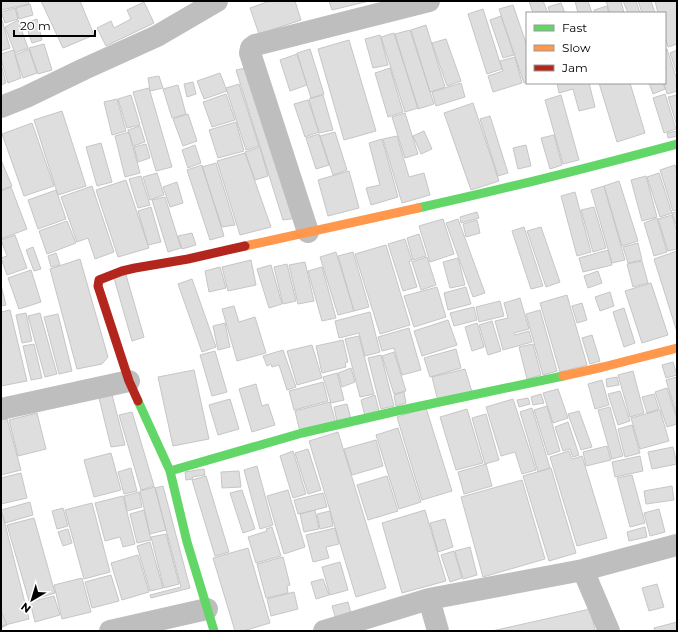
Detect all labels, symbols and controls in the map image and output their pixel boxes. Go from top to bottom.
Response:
scale bar [14,12,95,38]
legend [526,12,666,84]
text: 20 m [20,18,51,33]
text: Fast [562,20,587,35]
text: Slow [562,40,591,55]
text: Jam [561,60,588,75]
north arrow [12,580,52,620]
text: N [18,600,34,616]

